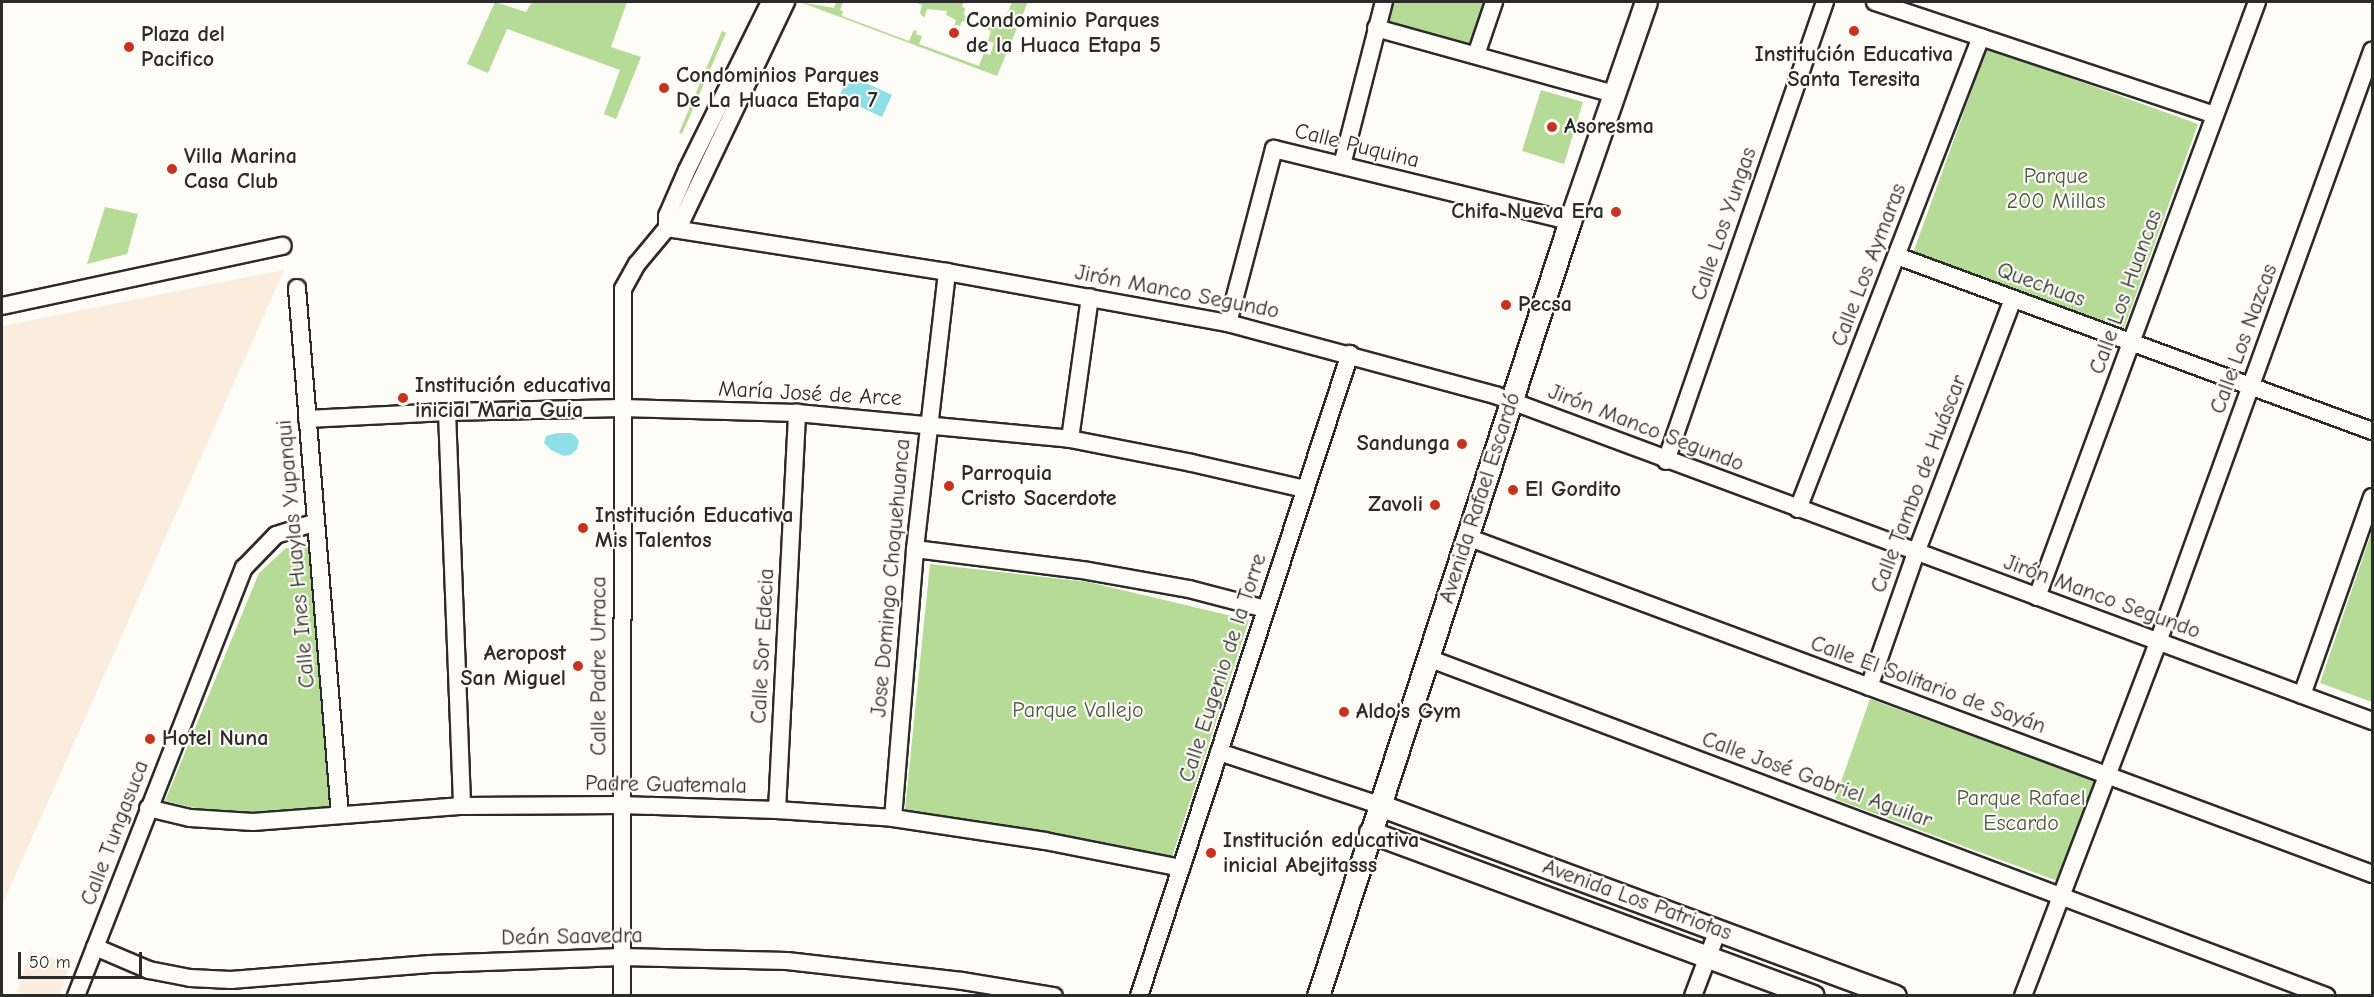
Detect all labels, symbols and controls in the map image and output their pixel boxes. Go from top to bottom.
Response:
place label: Condominio Parques de la Huaca Etapa 5 [966,7,1161,58]
place label: Plaza del Pacifico [141,21,225,72]
marker: Institución Educativa Santa Teresita [1847,24,1861,38]
marker: Condominio Parques de la Huaca Etapa 5 [947,26,961,40]
marker: Plaza del Pacifico [122,40,136,54]
place label: Institución Educativa Santa Teresita [1755,41,1953,92]
place label: Condominios Parques De La Huaca Etapa 7 [676,62,879,113]
marker: Condominios Parques De La Huaca Etapa 7 [657,81,671,95]
place label: Asoresma [1564,114,1654,140]
street label: Calle Puquina [1292,118,1422,174]
marker: Asoresma [1545,120,1559,134]
place label: Villa Marina Casa Club [184,143,297,194]
street label: Calle Los Yungas [1685,144,1763,304]
marker: Villa Marina Casa Club [165,162,179,176]
park label: Parque 200 Millas [2006,163,2106,214]
street label: Calle Los Aymaras [1826,180,1912,350]
place label: Chifa Nueva Era [1451,199,1604,225]
marker: Chifa Nueva Era [1609,205,1623,219]
street label: Calle Los Huancas [2084,206,2168,378]
street label: Quechuas [1993,257,2089,313]
street label: Jirón Manco Segundo [1073,259,1281,325]
street label: Calle Los Nazcas [2205,261,2283,417]
place label: Pecsa [1518,292,1572,318]
marker: Pecsa [1499,298,1513,312]
street label: Calle Tambo de Huáscar [1865,371,1973,597]
place label: Institución educativa inicial Maria Guia [415,372,611,424]
street label: María José de Arce [718,376,902,412]
street label: Jirón Manco Segundo [1544,379,1748,477]
street label: Avenida Rafael Escardó [1433,389,1527,607]
marker: Institución educativa inicial Maria Guia [396,391,410,405]
street label: Calle Ines Huaylas Yupanqui [271,419,321,689]
place label: Sandunga [1357,431,1450,457]
marker: Sandunga [1455,437,1469,451]
street label: Jose Domingo Choquehuanca [866,438,916,718]
place label: Parroquia Cristo Sacerdote [961,460,1116,512]
place label: El Gordito [1525,477,1621,503]
marker: Parroquia Cristo Sacerdote [942,479,956,493]
marker: El Gordito [1506,483,1520,497]
place label: Zavoli [1368,492,1423,518]
marker: Zavoli [1428,498,1442,512]
place label: Institución Educativa Mis Talentos [595,502,793,554]
marker: Institución Educativa Mis Talentos [576,521,590,535]
street label: Jirón Manco Segundo [2000,549,2204,645]
street label: Calle Eugenio de la Torre [1174,550,1272,786]
street label: Calle Sor Edecia [746,568,780,724]
street label: Calle Padre Urraca [586,576,612,756]
street label: Calle El Solitario de Sayán [1807,630,2049,740]
place label: Aeropost San Miguel [461,640,566,692]
marker: Aeropost San Miguel [571,659,585,673]
park label: Parque Vallejo [1012,698,1144,724]
place label: Aldo's Gym [1356,699,1461,725]
marker: Aldo's Gym [1337,705,1351,719]
place label: Hotel Nuna [162,726,268,752]
street label: Calle José Gabriel Aguilar [1698,726,1936,834]
marker: Hotel Nuna [143,732,157,746]
street label: Calle Tungasuca [75,757,155,909]
street label: Padre Guatemala [585,770,747,800]
park label: Parque Rafael Escardo [1956,785,2086,836]
place label: Institución educativa inicial Abejitasss [1223,827,1419,878]
marker: Institución educativa inicial Abejitasss [1204,846,1218,860]
street label: Avenida Los Patriotas [1539,854,1735,946]
street label: Deán Saavedra [501,923,643,951]
scale bar [21,940,146,978]
text: 50 m [29,952,71,973]

